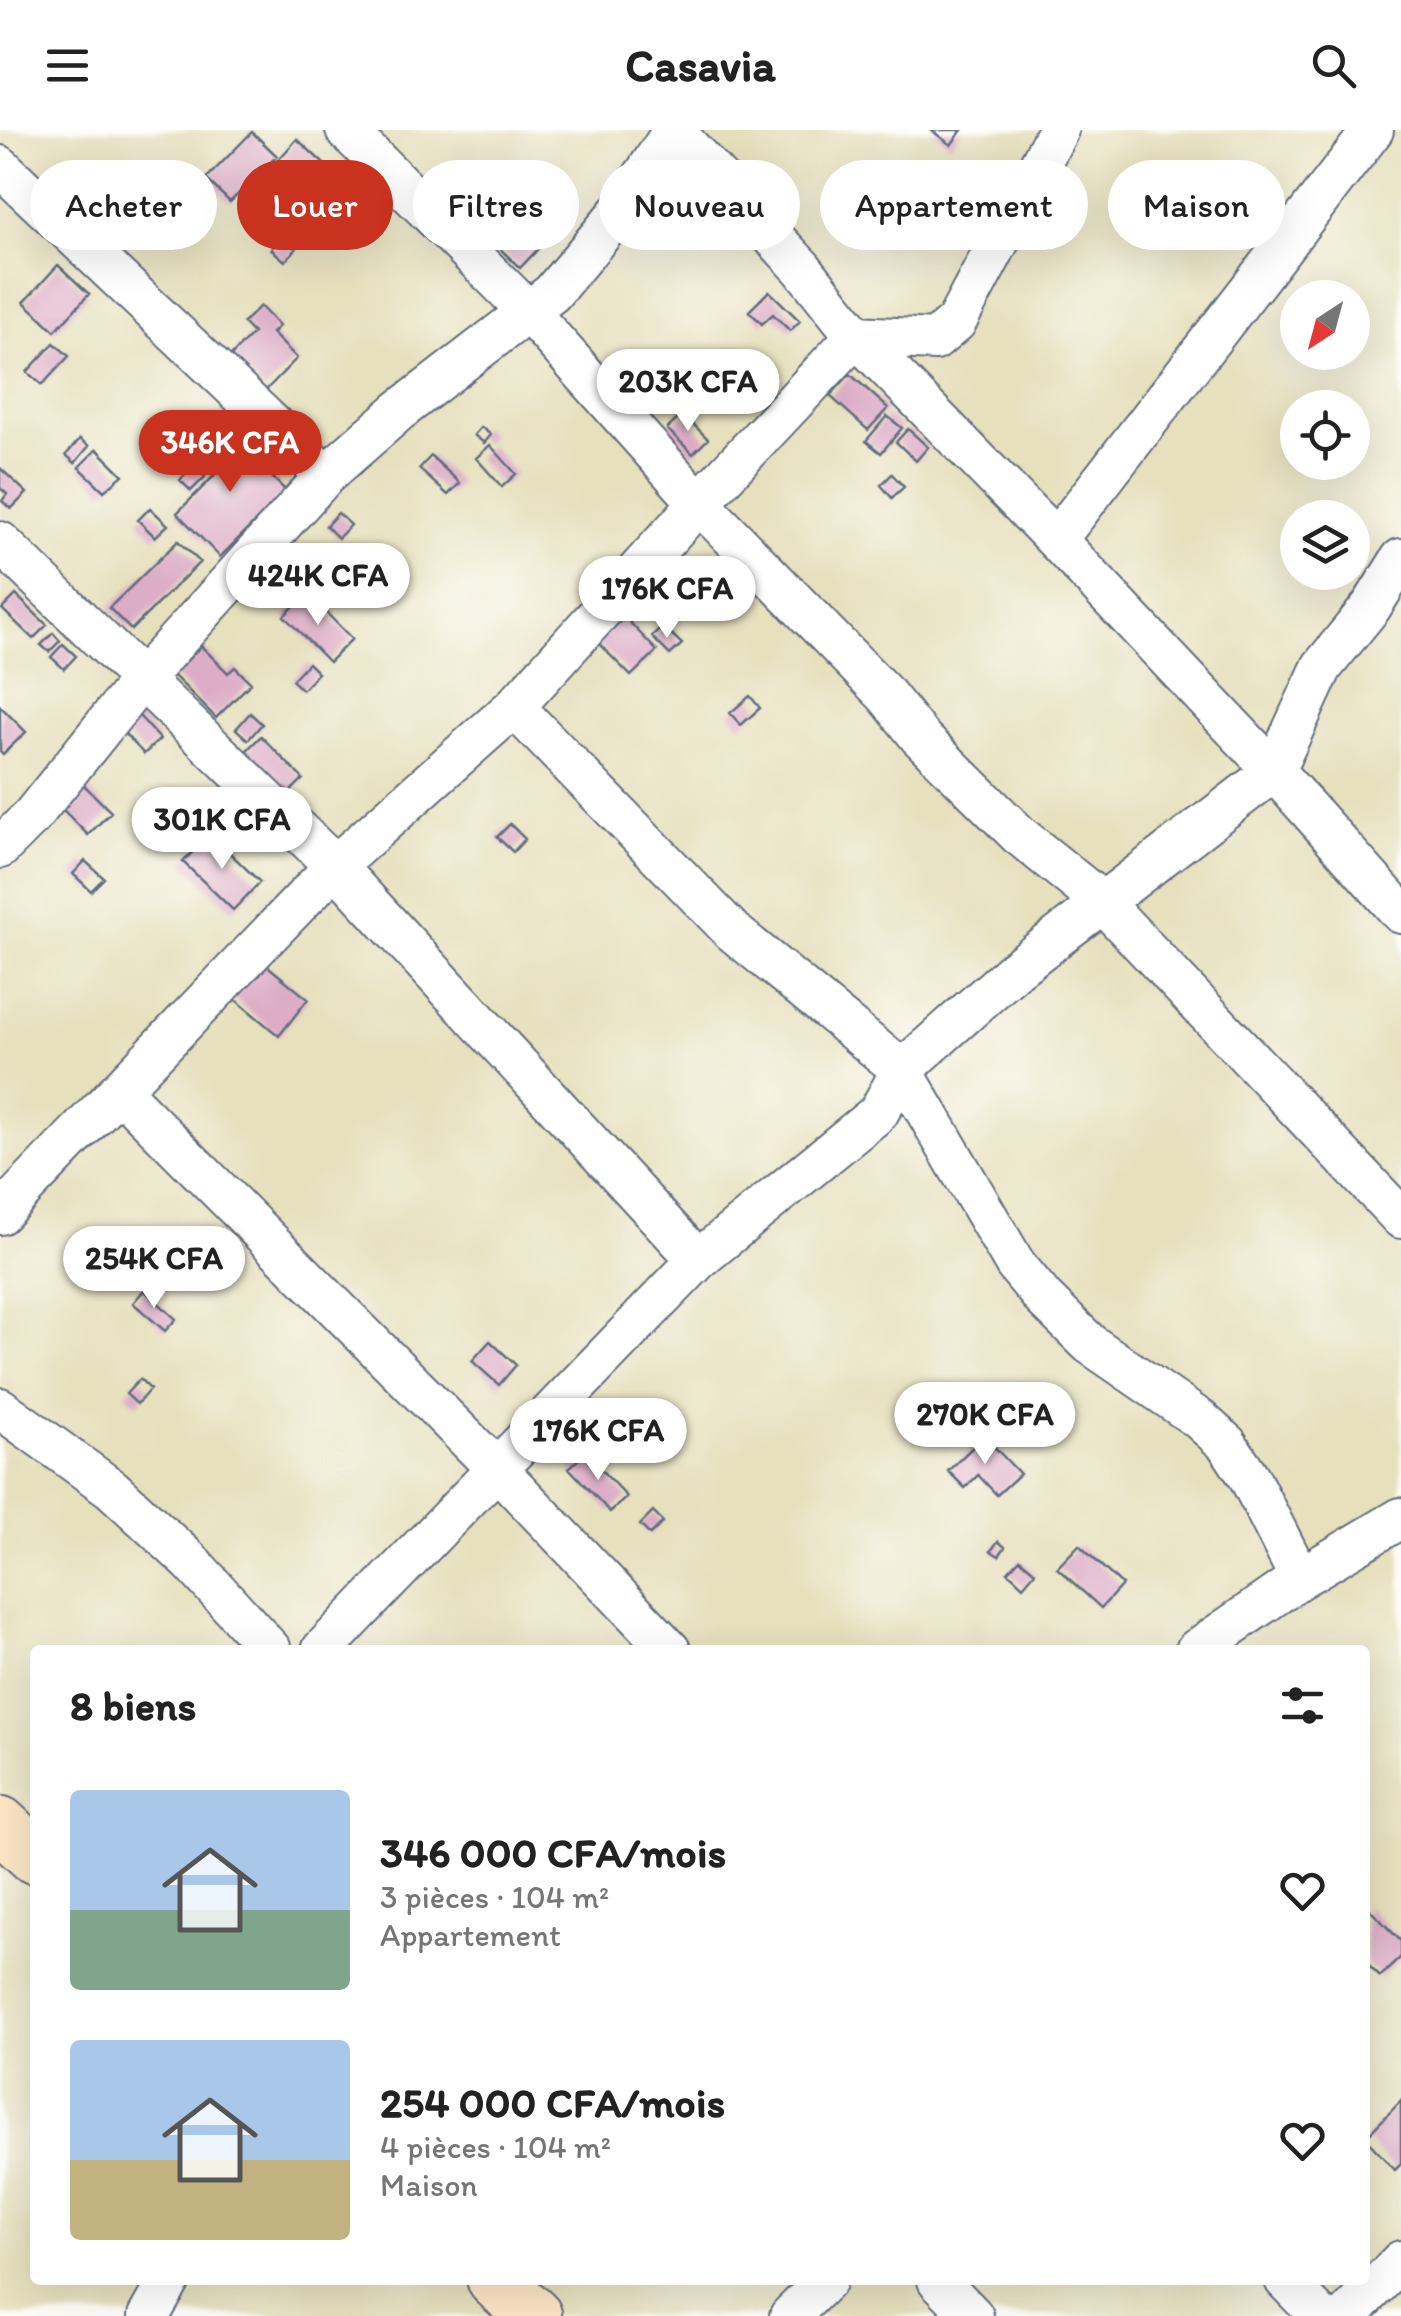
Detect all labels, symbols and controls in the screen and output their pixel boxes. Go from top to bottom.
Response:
icon: menu [40,38,95,93]
text: Casavia [625,38,776,92]
icon: search [1306,38,1361,93]
chip: Acheter [30,160,217,250]
chip: Louer [237,160,393,250]
chip: Filtres [413,160,579,250]
chip: Nouveau [599,160,800,250]
chip: Appartement [820,160,1088,250]
chip: Maison [1108,160,1285,250]
north arrow [1280,280,1370,370]
map controls [1280,280,1370,590]
pin: 203K CFA [585,349,791,434]
text: 203K CFA [619,362,757,400]
button: locate [1280,390,1370,480]
pin: 346K CFA [127,410,333,495]
text: 346K CFA [161,423,299,461]
button: layers [1280,500,1370,590]
pin: 424K CFA [215,543,421,628]
text: 424K CFA [248,556,388,594]
pin: 176K CFA [564,556,770,641]
text: 176K CFA [601,569,733,607]
pin: 301K CFA [119,787,325,872]
text: 301K CFA [154,800,290,838]
pin: 254K CFA [51,1226,257,1311]
text: 254K CFA [85,1239,223,1277]
pin: 270K CFA [882,1382,1088,1467]
text: 270K CFA [916,1395,1054,1433]
pin: 176K CFA [495,1398,701,1483]
text: 176K CFA [532,1411,664,1449]
icon: filters [1275,1678,1330,1733]
text: 8 biens [70,1680,196,1731]
text: 346 000 CFA/mois [380,1827,726,1878]
icon: home [150,1830,270,1950]
icon: heart [1275,1863,1330,1918]
text: 3 pièces · 104 m² [380,1878,609,1916]
text: Appartement [380,1916,561,1954]
text: 254 000 CFA/mois [380,2077,725,2128]
icon: home [150,2080,270,2200]
icon: heart [1275,2113,1330,2168]
text: 4 pièces · 104 m² [380,2128,611,2166]
text: Maison [380,2166,478,2204]

